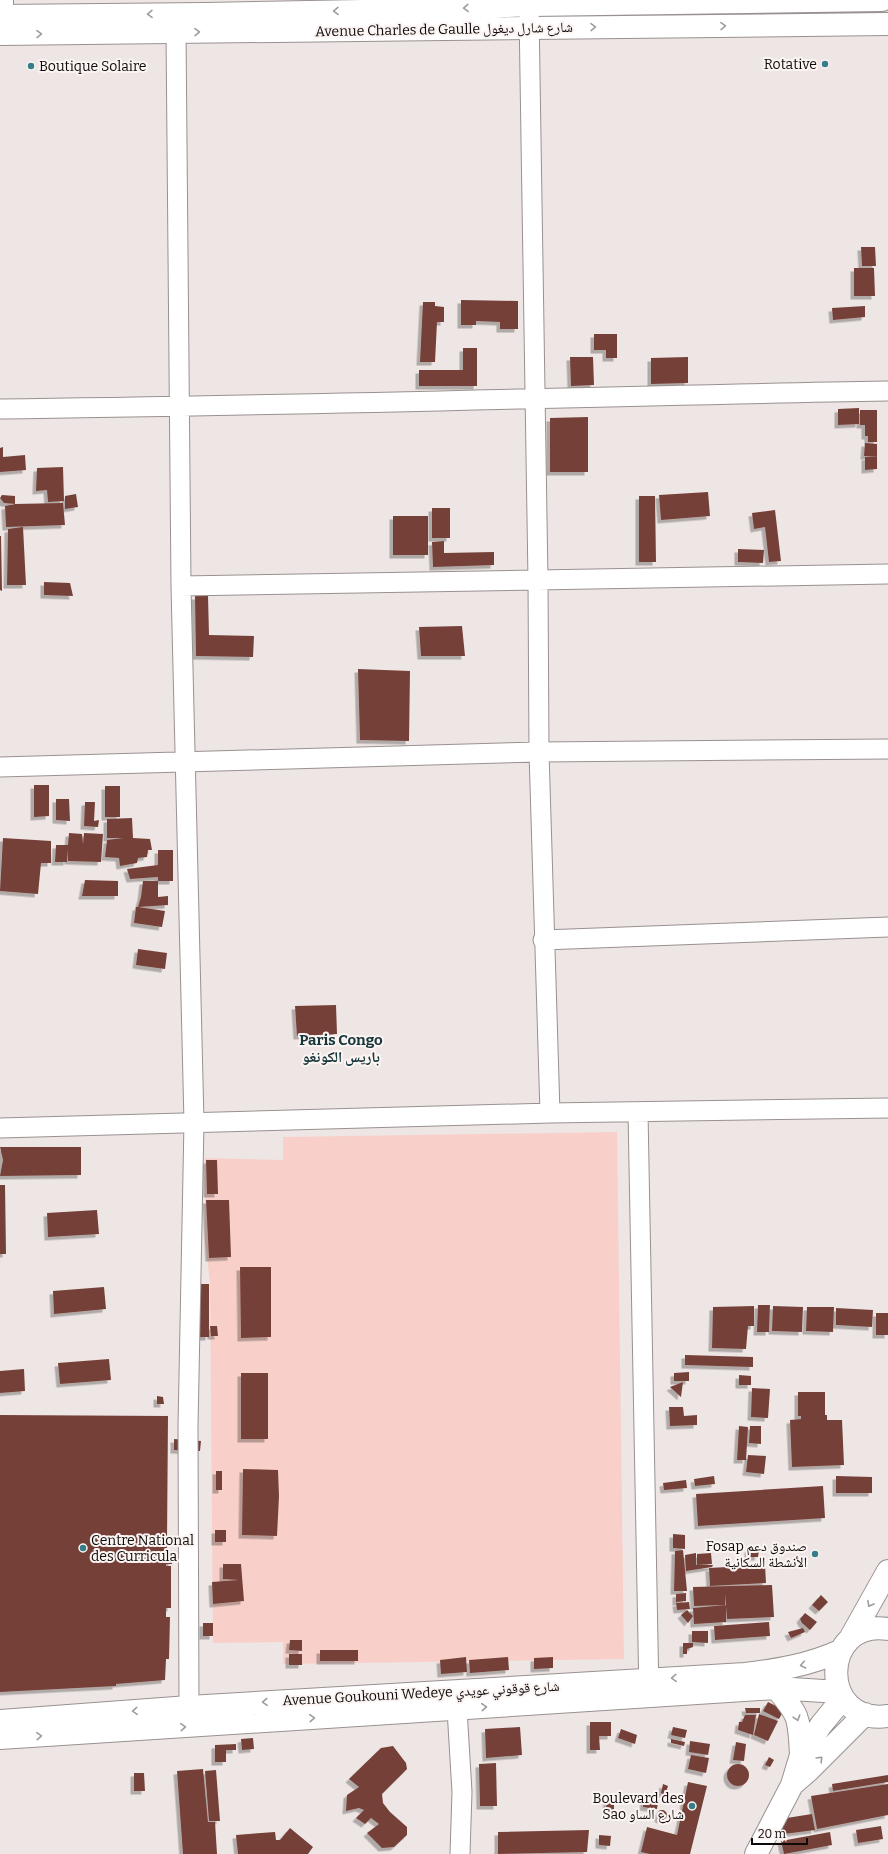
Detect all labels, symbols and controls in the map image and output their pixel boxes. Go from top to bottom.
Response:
one-way arrow [463,3,469,12]
one-way arrow [333,7,339,15]
one-way arrow [147,10,153,18]
street label: Avenue Charles de Gaulle شارع شارل ديغول [315,19,573,41]
one-way arrow [720,22,726,30]
one-way arrow [590,23,596,31]
one-way arrow [194,28,200,36]
one-way arrow [36,30,42,38]
place label: Rotative [764,56,817,73]
place label: Boutique Solaire [39,58,147,75]
marker: Rotative [820,59,830,69]
marker: Boutique Solaire [26,61,36,71]
district label: Paris Congo باريس الكونغو [299,1031,383,1066]
place label: Centre National des Curricula [91,1532,194,1565]
place label: Fosap صندوق دعم الأنشطة السكانية [706,1538,807,1571]
marker: Centre National des Curricula [78,1543,88,1553]
marker: Fosap صندوق دعم الأنشطة السكانية [810,1549,820,1559]
one-way arrow [867,1600,874,1608]
one-way arrow [800,1660,807,1669]
one-way arrow [671,1674,677,1682]
street label: Avenue Goukouni Wedeye شارع قوقوني عويدي [282,1678,560,1712]
one-way arrow [262,1698,268,1707]
one-way arrow [481,1703,487,1712]
one-way arrow [132,1706,138,1715]
one-way arrow [309,1714,315,1723]
one-way arrow [792,1714,801,1721]
one-way arrow [180,1722,186,1731]
one-way arrow [36,1731,42,1740]
one-way arrow [815,1756,823,1764]
place label: Boulevard des Sao شارع الساو [593,1790,684,1824]
marker: Boulevard des Sao شارع الساو [687,1801,697,1811]
scale bar [752,1820,807,1846]
text: 20 m [758,1827,787,1841]

